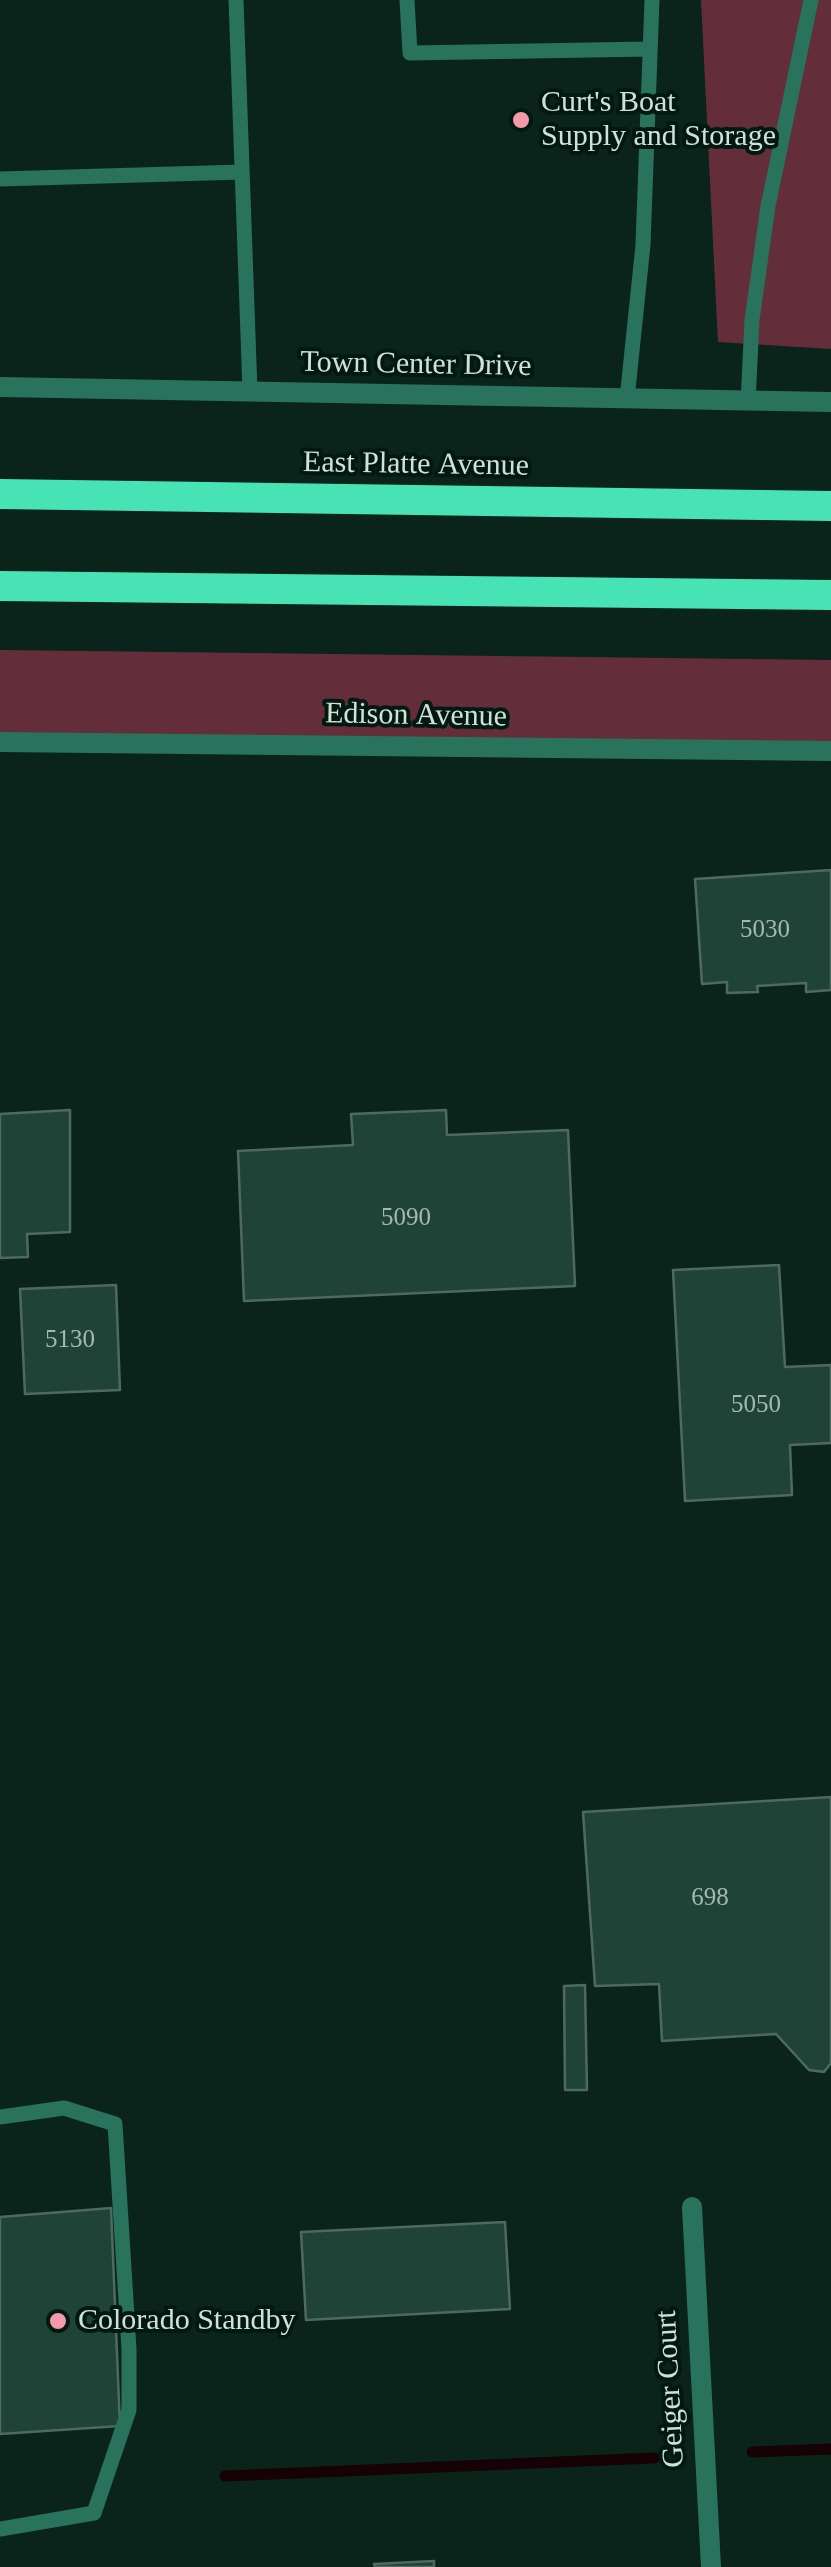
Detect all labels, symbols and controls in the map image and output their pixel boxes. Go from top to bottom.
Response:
place label: Curt's Boat Supply and Storage [541,85,776,156]
marker: Curt's Boat Supply and Storage [510,109,532,131]
street label: Town Center Drive [300,345,532,385]
street label: East Platte Avenue [303,445,529,485]
street label: Edison Avenue [325,696,507,736]
house number: 5030 [740,915,790,945]
house number: 5090 [381,1203,431,1233]
house number: 5130 [45,1325,95,1355]
house number: 5050 [731,1390,781,1420]
house number: 698 [691,1883,729,1913]
place label: Colorado Standby [78,2303,295,2339]
street label: Geiger Court [649,2309,693,2469]
marker: Colorado Standby [47,2310,69,2332]

